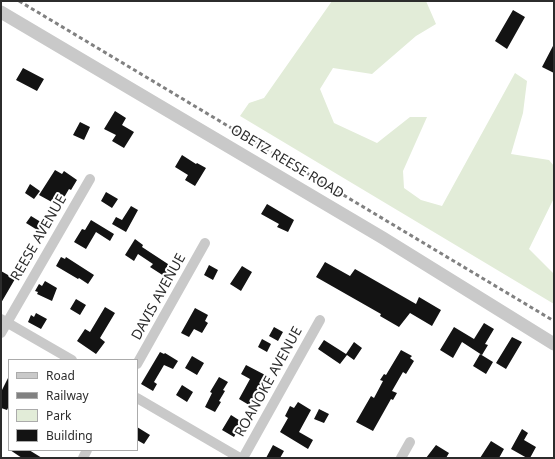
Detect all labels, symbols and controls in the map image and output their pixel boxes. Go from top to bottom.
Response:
street label: OBETZ REESE ROAD [227,122,347,202]
street label: REESE AVENUE [8,192,70,284]
street label: DAVIS AVENUE [128,251,190,343]
street label: ROANOKE AVENUE [232,324,306,440]
legend [8,359,138,451]
text: Road [46,367,75,384]
text: Railway [46,387,89,404]
text: Park [46,407,71,424]
text: Building [46,427,93,444]

